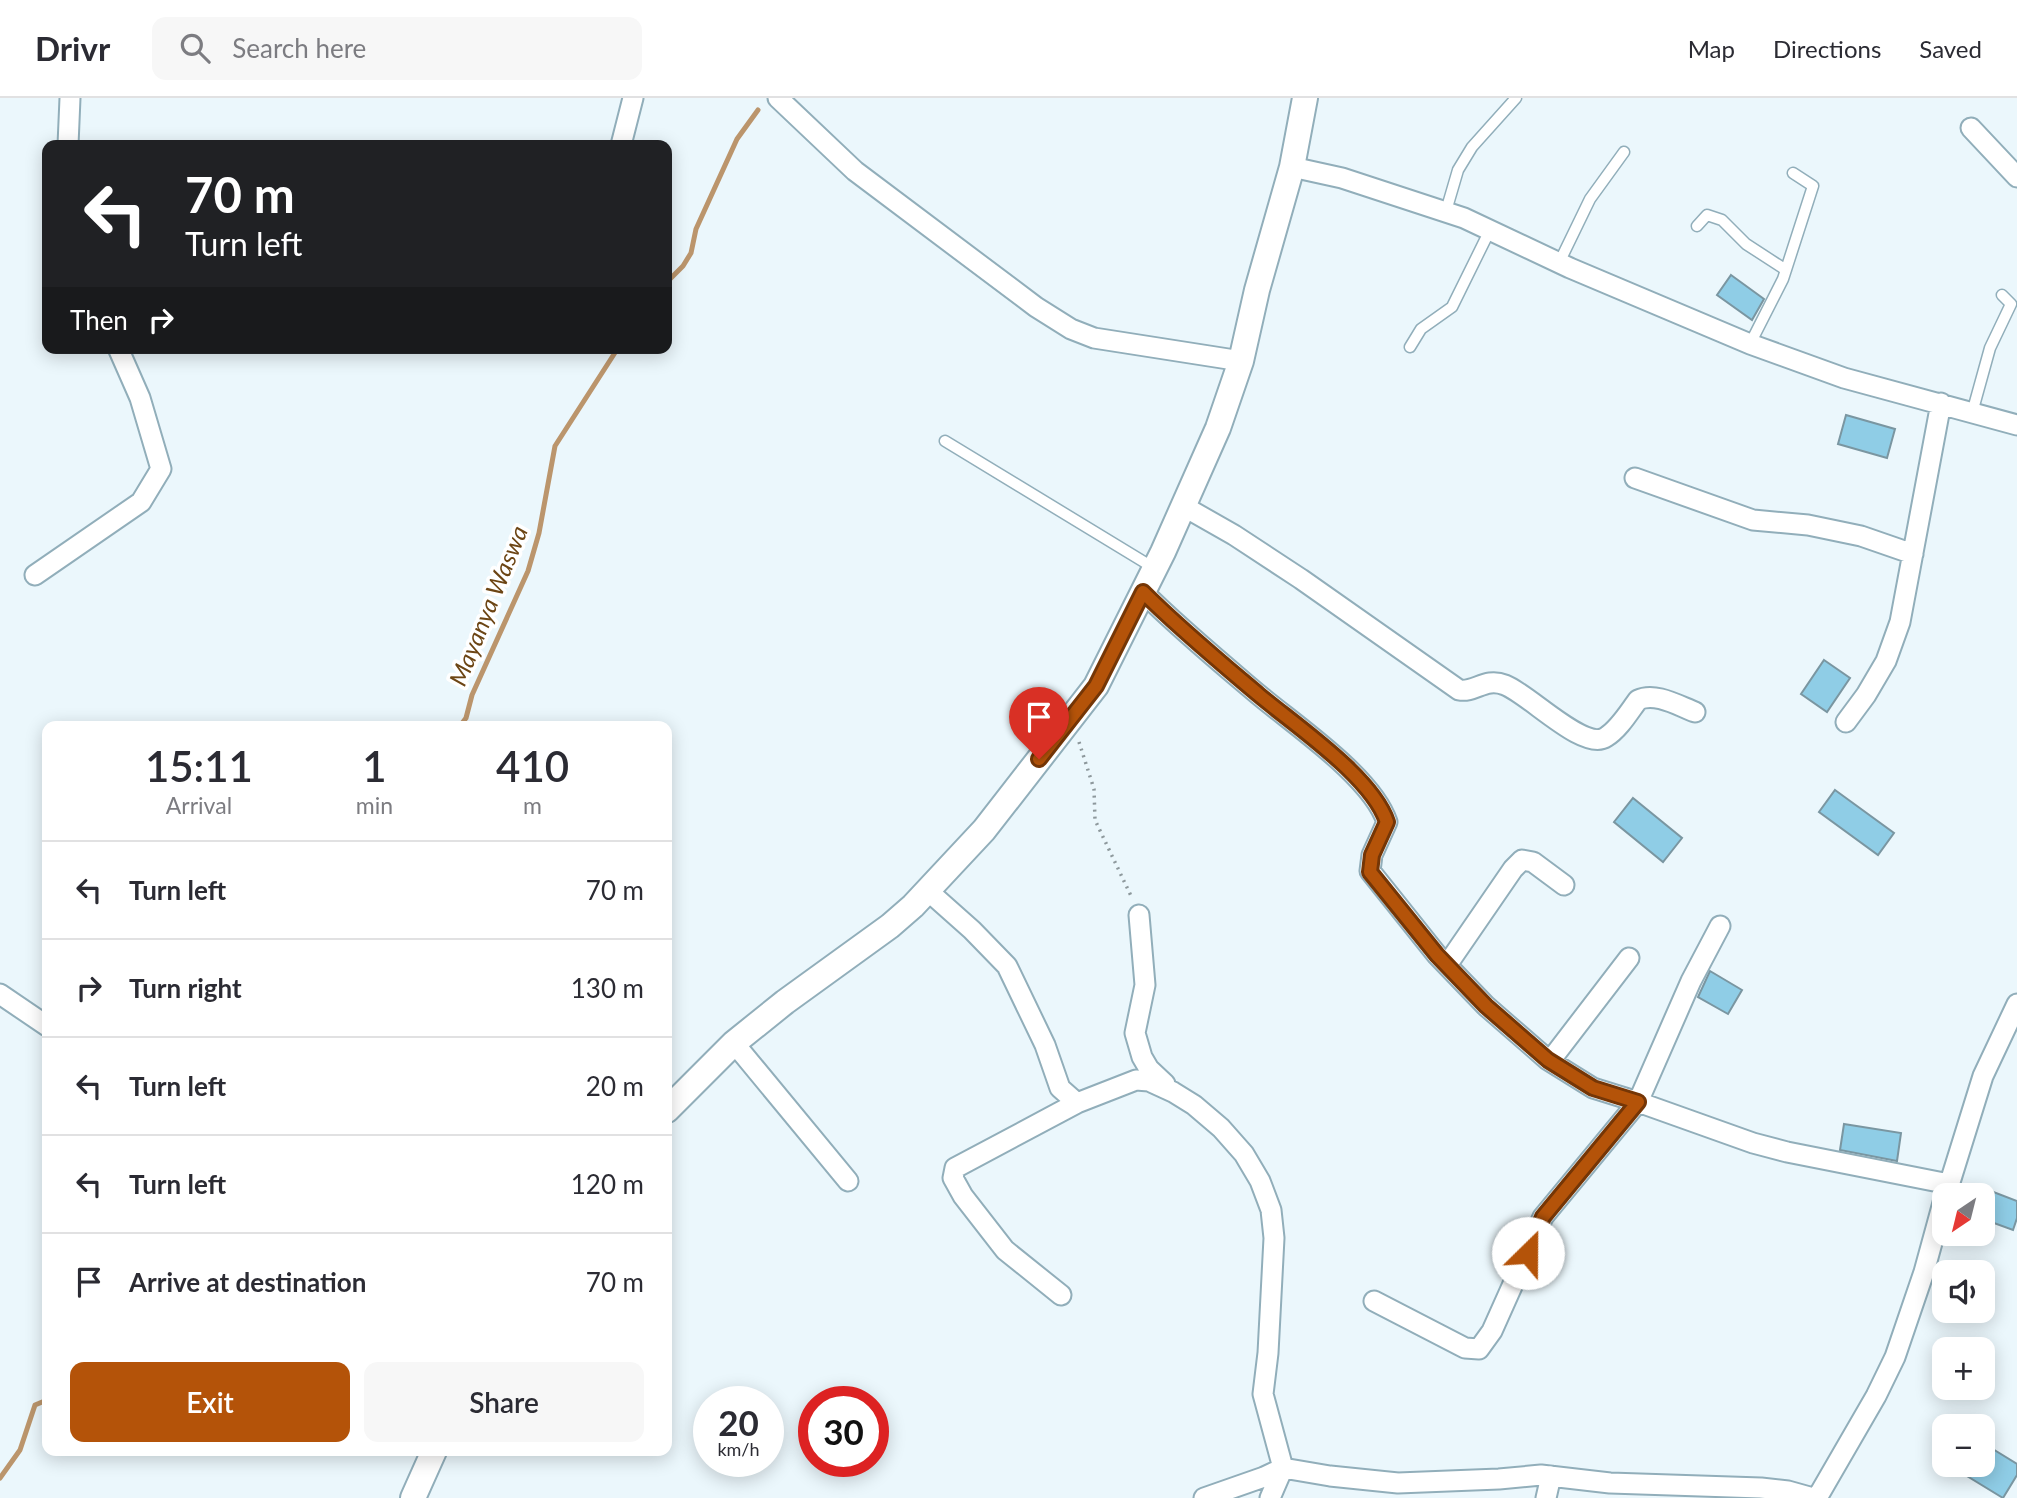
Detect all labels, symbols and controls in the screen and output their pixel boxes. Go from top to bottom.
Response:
search box [152,17,642,80]
text: Drivr [35,28,110,68]
icon: search [176,29,214,67]
text: Search here [232,32,366,64]
text: Map [1688,34,1735,63]
text: Directions [1773,34,1881,63]
text: Saved [1919,34,1982,63]
text: 70 m [185,165,295,223]
icon: left [70,168,161,259]
text: Turn left [185,224,302,263]
icon: right [142,301,180,339]
text: Then [70,304,128,336]
water label: Mayanya Waswa [442,521,533,690]
pin [1009,687,1069,759]
icon: arrive [1020,698,1058,736]
text: 15:11 [145,741,253,791]
text: 1 [362,741,387,791]
text: 410 [496,741,569,791]
text: Arrival [166,791,232,819]
text: min [356,791,393,819]
text: m [523,791,542,819]
icon: left [70,871,108,909]
text: Turn left [129,874,226,906]
text: 70 m [586,874,644,906]
icon: right [70,969,108,1007]
text: Turn right [129,972,242,1004]
text: 130 m [571,972,644,1004]
icon: left [70,1067,108,1105]
text: Turn left [129,1070,226,1102]
text: 20 m [586,1070,644,1102]
icon: left [70,1165,108,1203]
text: Turn left [129,1168,226,1200]
text: 120 m [571,1168,644,1200]
north arrow [1932,1183,1995,1246]
map controls [1932,1183,1995,1477]
position arrow [1491,1216,1565,1290]
button: sound [1932,1260,1995,1323]
icon: arrive [70,1263,108,1301]
text: Arrive at destination [129,1266,366,1298]
text: 70 m [586,1266,644,1298]
button: + [1932,1337,1995,1400]
button: Exit [70,1362,350,1442]
button: Share [364,1362,644,1442]
speed limit sign: 30 [798,1386,889,1477]
text: 20 [718,1401,759,1443]
button: − [1932,1414,1995,1477]
text: km/h [717,1438,760,1460]

